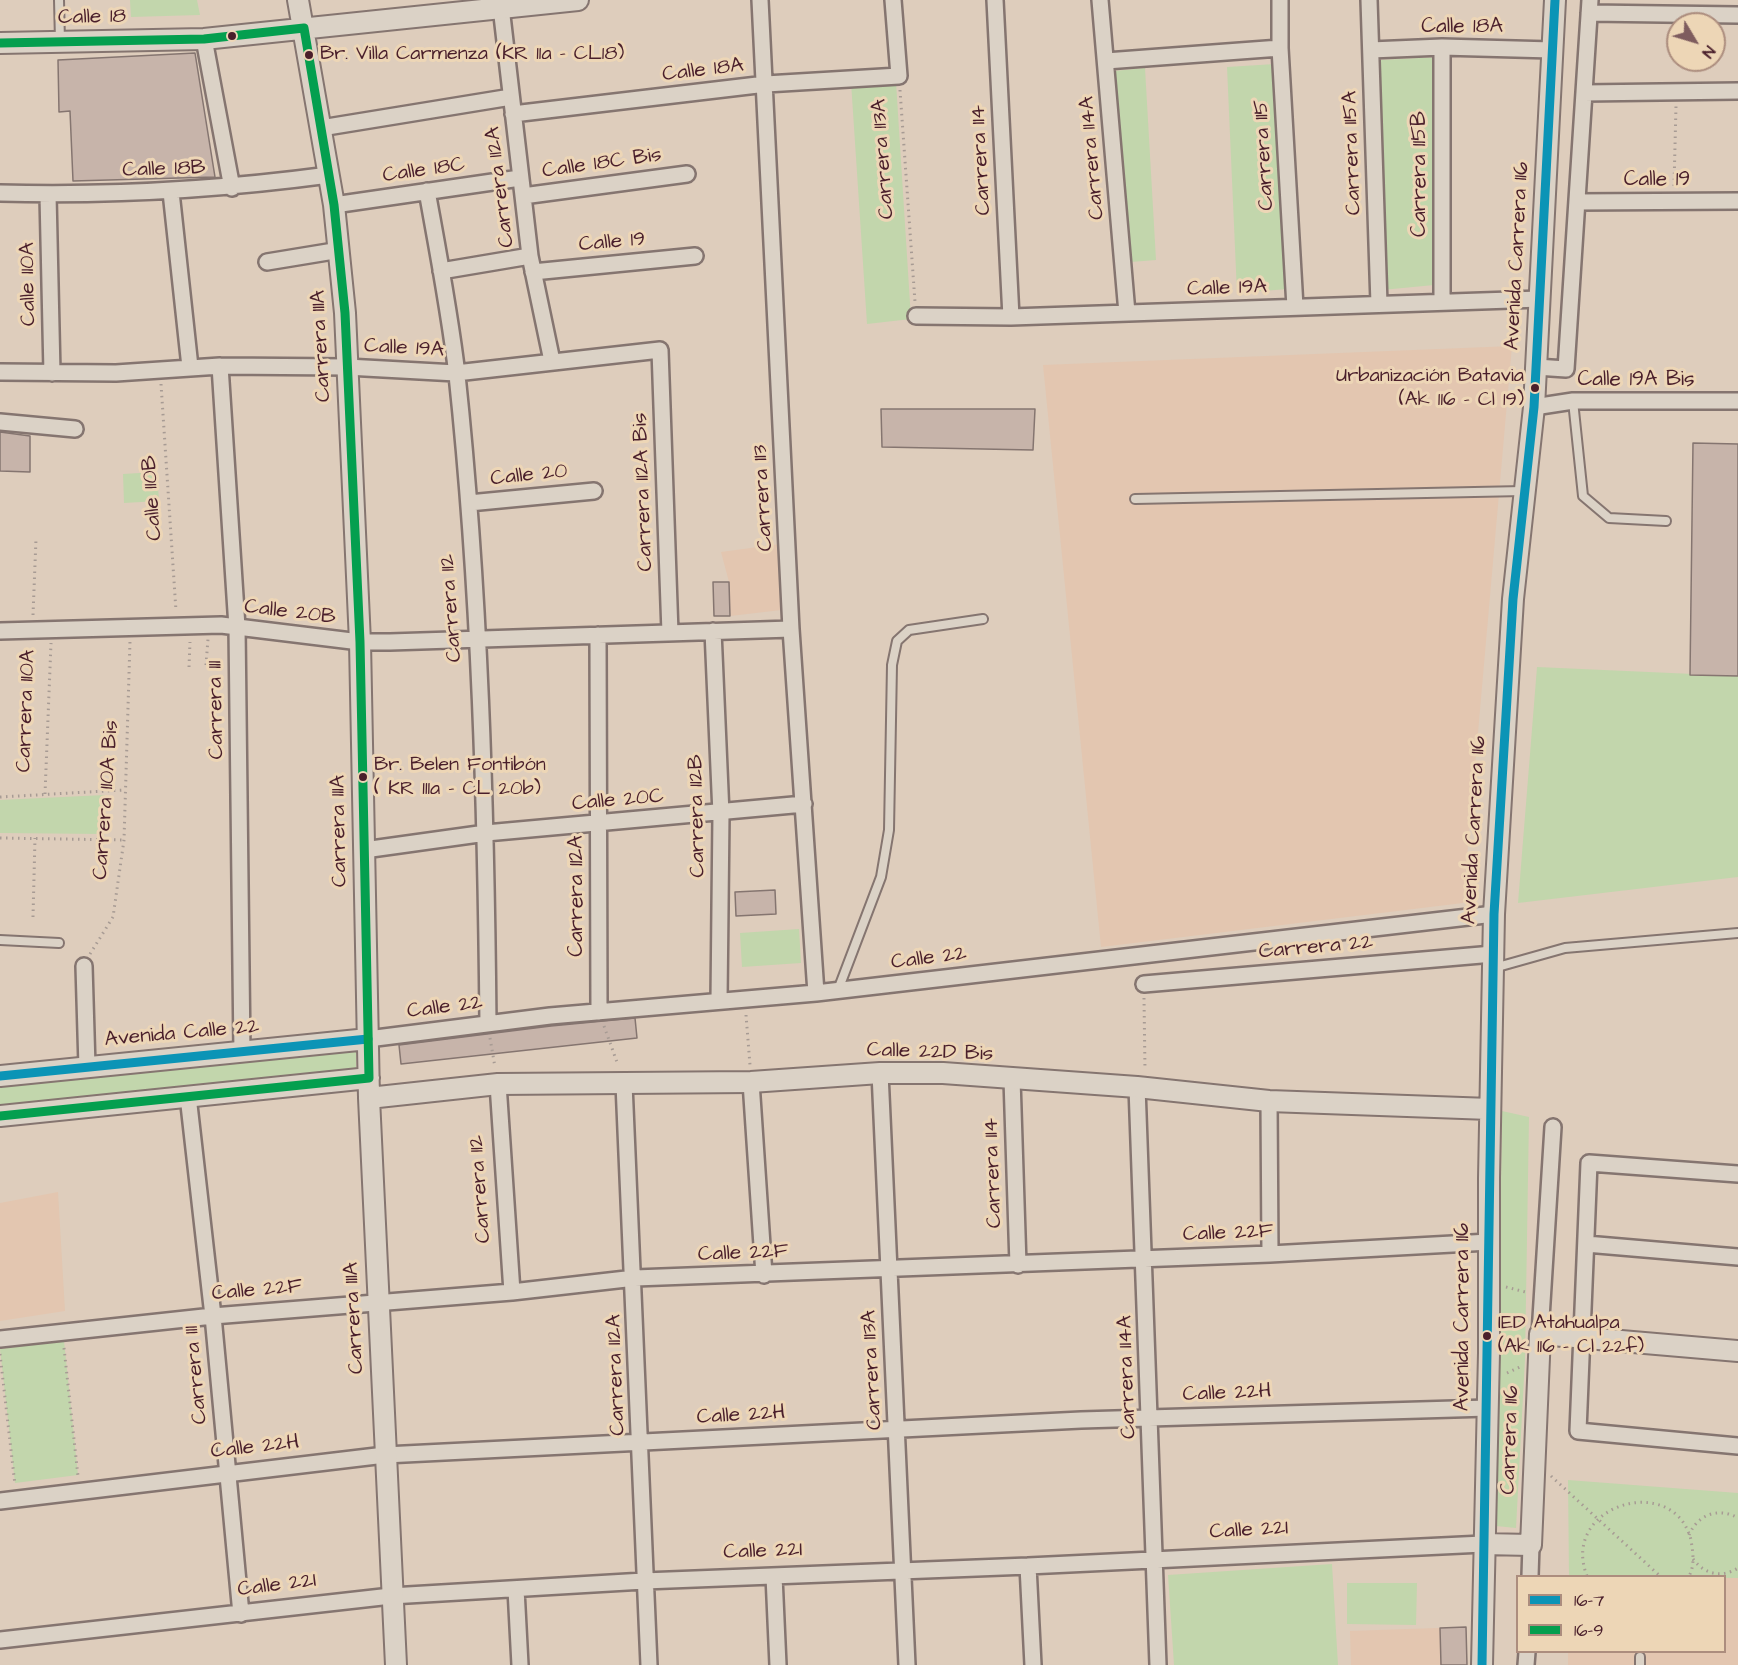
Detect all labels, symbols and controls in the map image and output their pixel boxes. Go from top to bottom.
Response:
street label: Calle 18 [58,5,126,31]
north arrow [1666,12,1726,72]
street label: Calle 18A [1421,15,1503,41]
unlabelled marker [226,30,238,42]
text: N [1697,41,1720,63]
place label: Br. Villa Carmenza (KR 11a - CL18) [320,43,624,67]
marker: Br. Villa Carmenza (KR 11a - CL18) [303,49,315,61]
street label: Calle 18A [661,54,745,88]
street label: Carrera 115A [1338,90,1368,216]
street label: Carrera 114A [1075,95,1111,221]
street label: Carrera 113A [867,98,901,220]
street label: Carrera 115 [1250,99,1280,211]
street label: Carrera 114 [967,104,997,216]
street label: Carrera 115B [1408,111,1434,237]
street label: Carrera 112A [481,125,521,249]
street label: Calle 18C Bis [541,143,663,185]
street label: Calle 18C [381,153,467,189]
street label: Calle 18B [122,156,206,184]
street label: Avenida Carrera 116 [1500,161,1536,351]
street label: Calle 19 [1624,168,1690,194]
street label: Calle 19 [578,228,646,258]
street label: Calle 110A [16,242,42,326]
street label: Calle 19A [1187,275,1267,303]
street label: Carrera 111A [306,289,338,403]
street label: Calle 19A [363,334,445,364]
place label: Urbanización Batavia (Ak 116 - Cl 19) [1336,365,1524,412]
street label: Calle 19A Bis [1577,368,1695,394]
marker: Urbanización Batavia (Ak 116 - Cl 19) [1529,382,1541,394]
street label: Carrera 112A Bis [629,412,659,572]
street label: Carrera 113 [749,444,779,552]
street label: Calle 110B [137,454,169,542]
street label: Calle 20 [489,459,569,493]
street label: Carrera 112 [436,553,468,663]
street label: Calle 20B [243,595,337,631]
street label: Carrera 110A [12,649,42,773]
street label: Carrera 111 [204,660,230,760]
street label: Carrera 110A Bis [89,719,125,881]
street label: Avenida Carrera 116 [1457,735,1493,925]
place label: Br. Belen Fontibón ( KR 111a - CL 20b) [374,754,546,801]
street label: Carrera 112B [684,754,712,878]
marker: Br. Belen Fontibón ( KR 111a - CL 20b) [357,771,369,783]
street label: Carrera 111A [326,775,354,887]
street label: Calle 20C [571,784,665,818]
street label: Carrera 112A [565,835,591,957]
street label: Carrera 22 [1258,930,1374,966]
street label: Calle 22 [890,942,968,976]
street label: Calle 22 [406,991,484,1025]
street label: Avenida Calle 22 [104,1015,260,1053]
street label: Calle 22D Bis [866,1038,994,1068]
street label: Carrera 114 [979,1117,1009,1229]
street label: Carrera 112 [465,1134,497,1244]
street label: Calle 22F [1182,1220,1274,1248]
street label: Avenida Carrera 116 [1451,1223,1477,1411]
street label: Calle 22F [697,1240,789,1268]
street label: Carrera 111A [339,1261,371,1375]
street label: Calle 22F [211,1275,303,1307]
street label: Carrera 113A [857,1309,889,1431]
place label: IED Atahualpa (Ak 116 - Cl 22f) [1498,1312,1644,1359]
street label: Carrera 112A [602,1314,632,1436]
street label: Carrera 114A [1113,1315,1143,1439]
street label: Carrera 111 [180,1325,214,1425]
marker: IED Atahualpa (Ak 116 - Cl 22f) [1481,1330,1493,1342]
street label: Calle 22H [1182,1380,1272,1408]
street label: Carrera 116 [1497,1385,1525,1495]
street label: Calle 22H [696,1401,786,1431]
street label: Calle 22H [210,1431,300,1465]
street label: Calle 22I [1209,1516,1289,1546]
street label: Calle 22I [723,1538,803,1566]
street label: Calle 22I [236,1569,318,1603]
legend [1516,1575,1726,1653]
text: 16-7 [1574,1588,1604,1613]
text: 16-9 [1574,1618,1603,1643]

